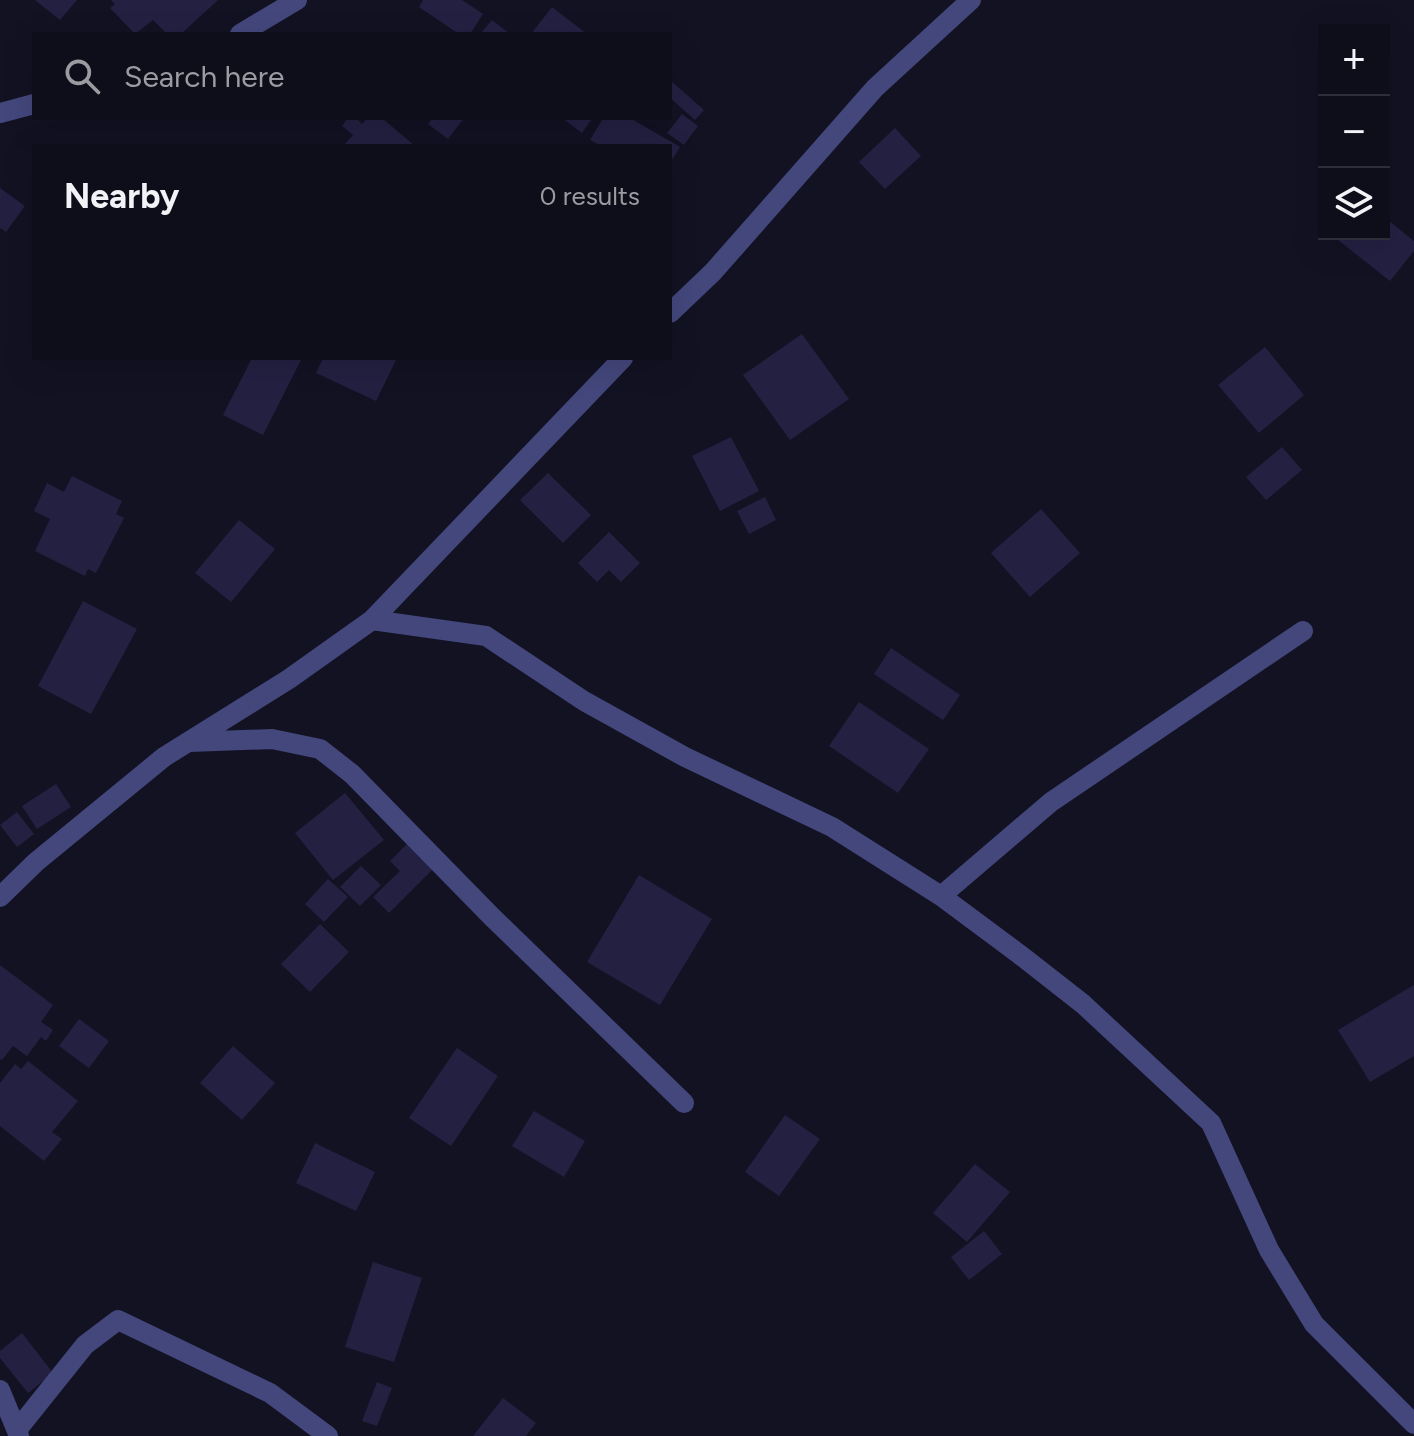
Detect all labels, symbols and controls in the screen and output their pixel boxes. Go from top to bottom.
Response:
map controls [1318,24,1390,240]
button: + [1318,24,1390,96]
search box [32,32,672,120]
icon: search [60,54,104,98]
text: Search here [124,58,284,95]
button: − [1318,96,1390,168]
button: layers [1318,168,1390,240]
text: Nearby [64,176,179,217]
text: 0 results [540,180,640,212]

